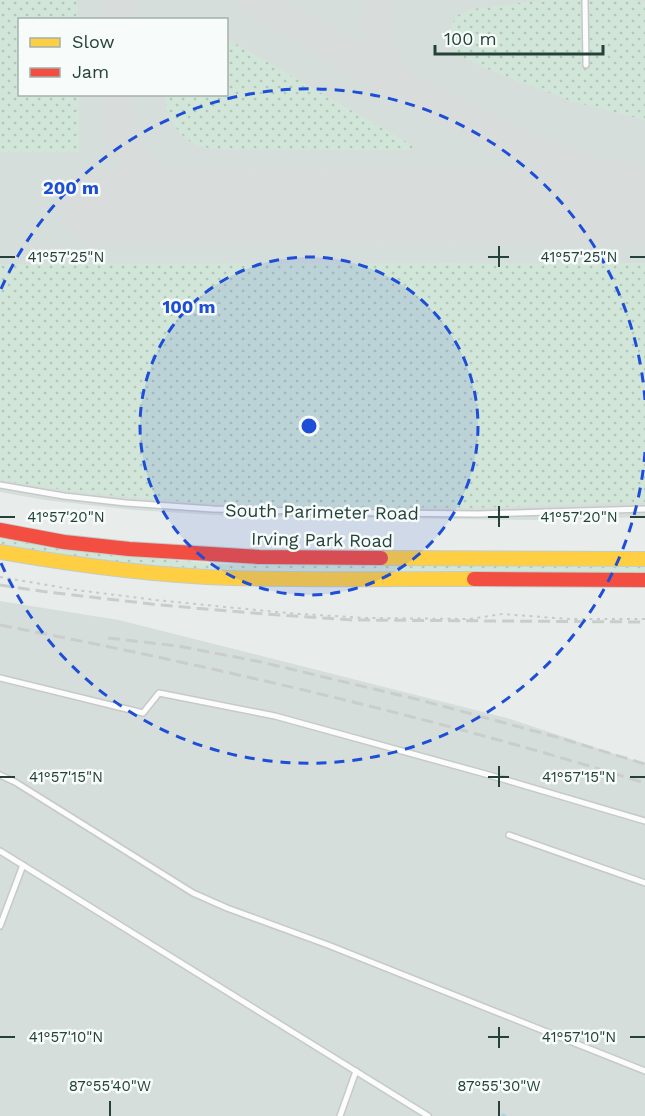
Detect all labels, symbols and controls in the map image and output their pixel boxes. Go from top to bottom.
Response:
legend [18,18,228,96]
scale bar [435,18,603,56]
text: 100 m [444,28,497,49]
text: Slow [72,31,115,52]
text: Jam [72,61,109,82]
text: 200 m [43,177,99,198]
text: 41°57'25"N [28,248,104,266]
text: 41°57'25"N [541,248,617,266]
text: 100 m [162,296,216,317]
centre of rings [299,416,319,436]
street label: South Parimeter Road [225,499,419,524]
text: 41°57'20"N [27,508,105,526]
text: 41°57'20"N [540,508,618,526]
street label: Irving Park Road [251,528,393,551]
text: 41°57'15"N [29,768,103,786]
text: 41°57'15"N [542,768,616,786]
text: 41°57'10"N [29,1028,103,1046]
text: 41°57'10"N [542,1028,616,1046]
text: 87°55'40"W [69,1077,151,1095]
text: 87°55'30"W [457,1077,541,1095]

